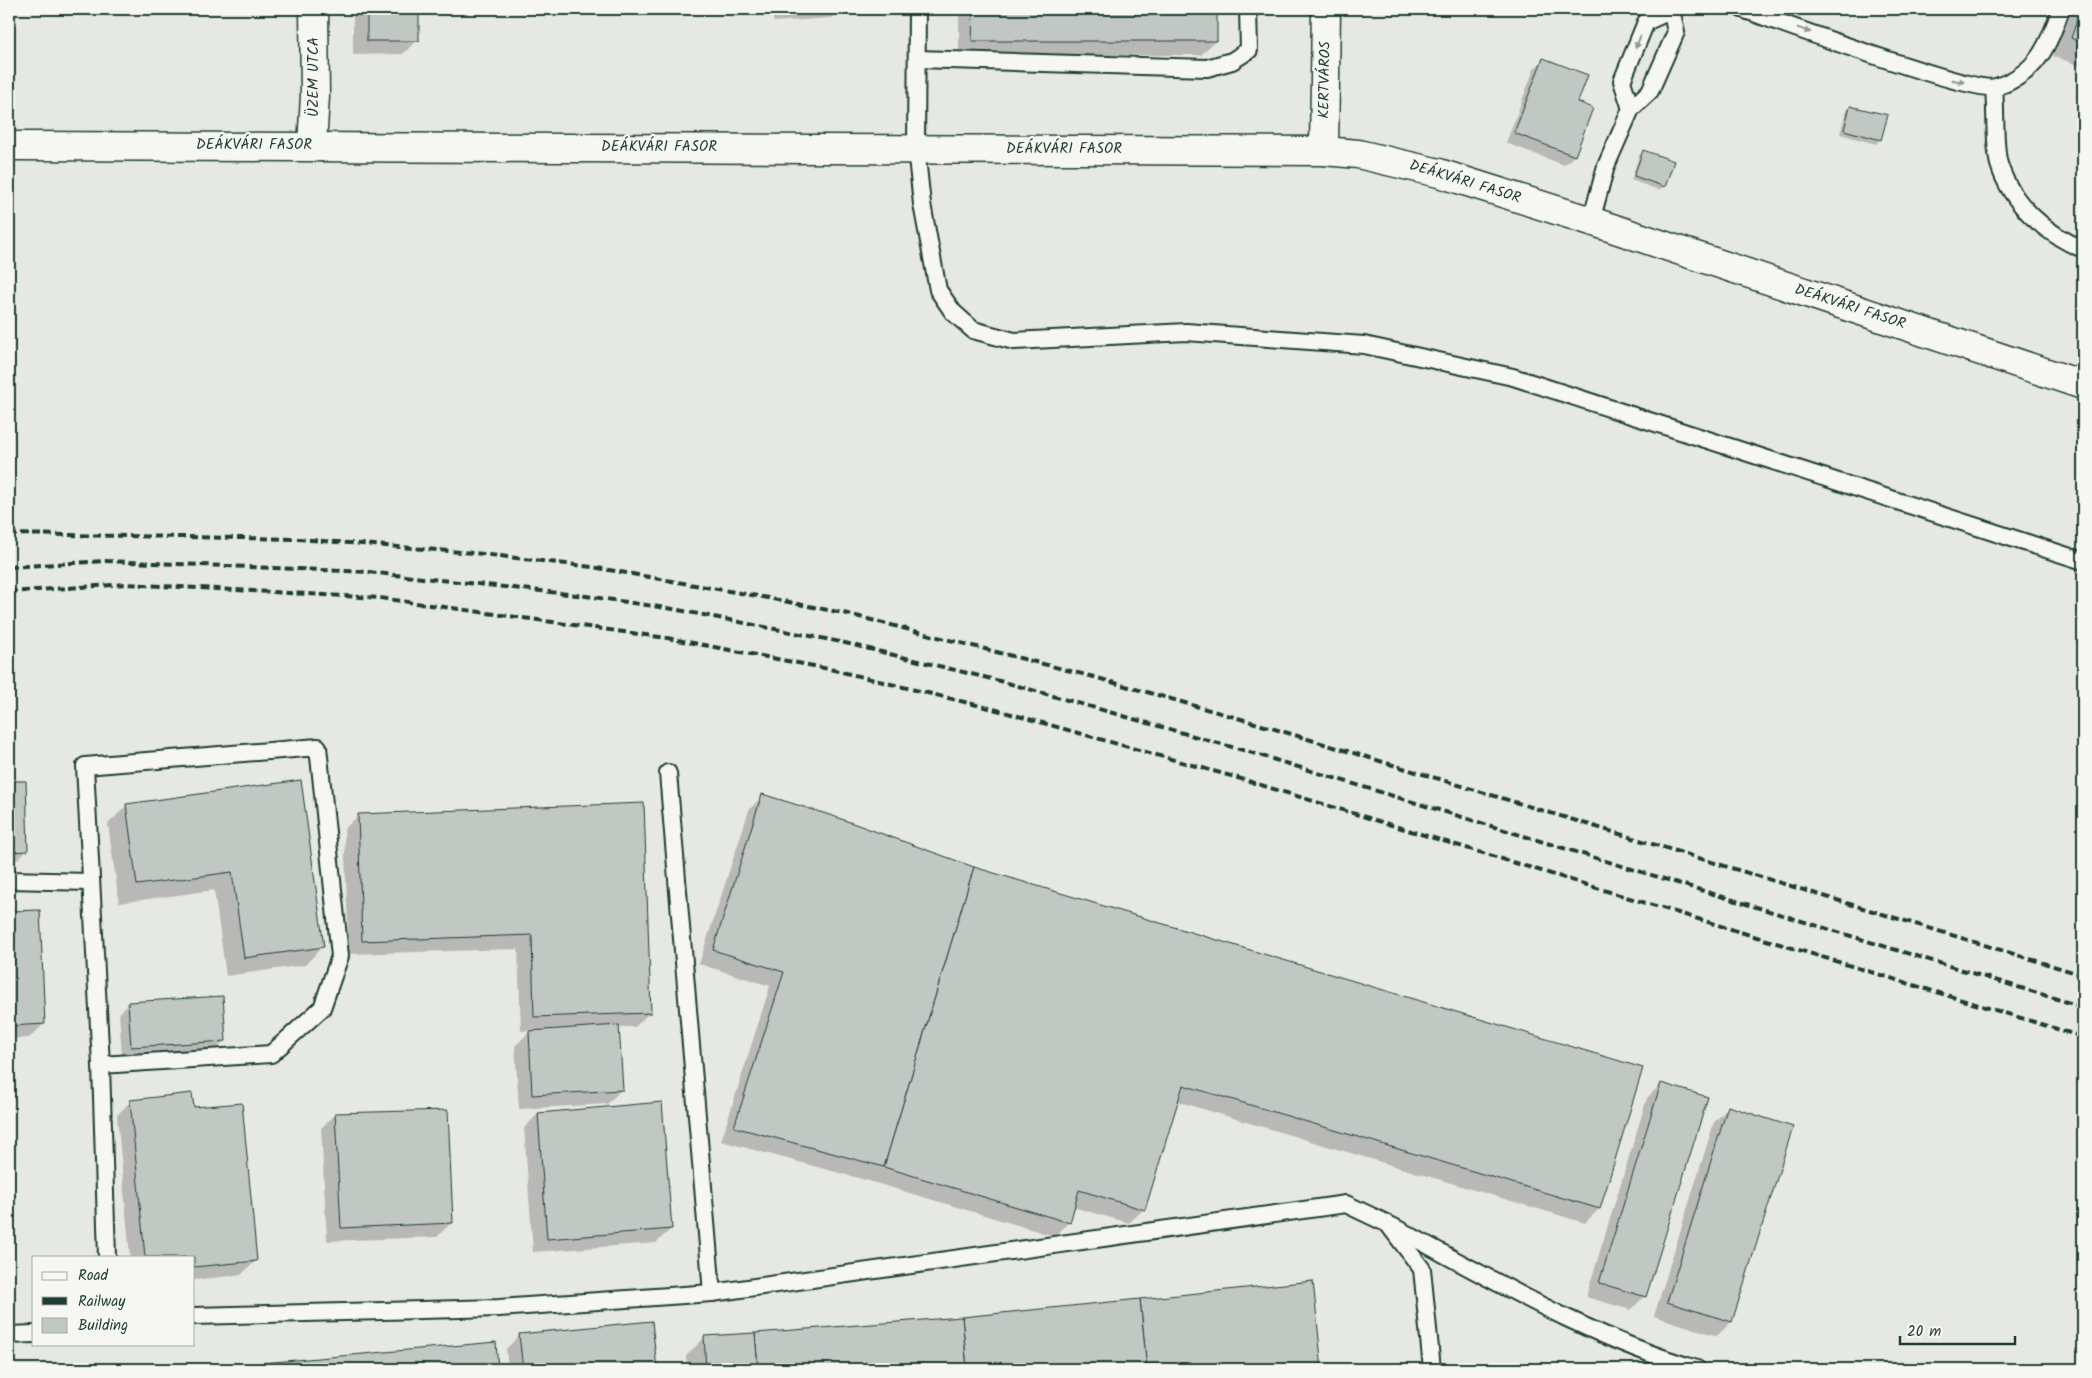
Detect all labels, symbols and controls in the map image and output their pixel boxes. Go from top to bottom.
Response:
one-way arrow [1797,27,1812,34]
one-way arrow [1633,35,1641,49]
street label: ÜZEM UTCA [302,37,326,117]
street label: KERTVÁROS [1312,41,1338,119]
one-way arrow [1951,77,1966,85]
street label: DEÁKVÁRI FASOR [196,133,312,157]
street label: DEÁKVÁRI FASOR [601,135,717,159]
street label: DEÁKVÁRI FASOR [1006,137,1122,161]
street label: DEÁKVÁRI FASOR [1406,154,1524,210]
street label: DEÁKVÁRI FASOR [1791,278,1909,336]
legend [32,1256,195,1346]
text: Road [78,1264,109,1288]
text: Railway [78,1290,126,1314]
scale bar [1900,1313,2014,1345]
text: Building [78,1314,128,1338]
text: 20 m [1907,1320,1941,1344]

